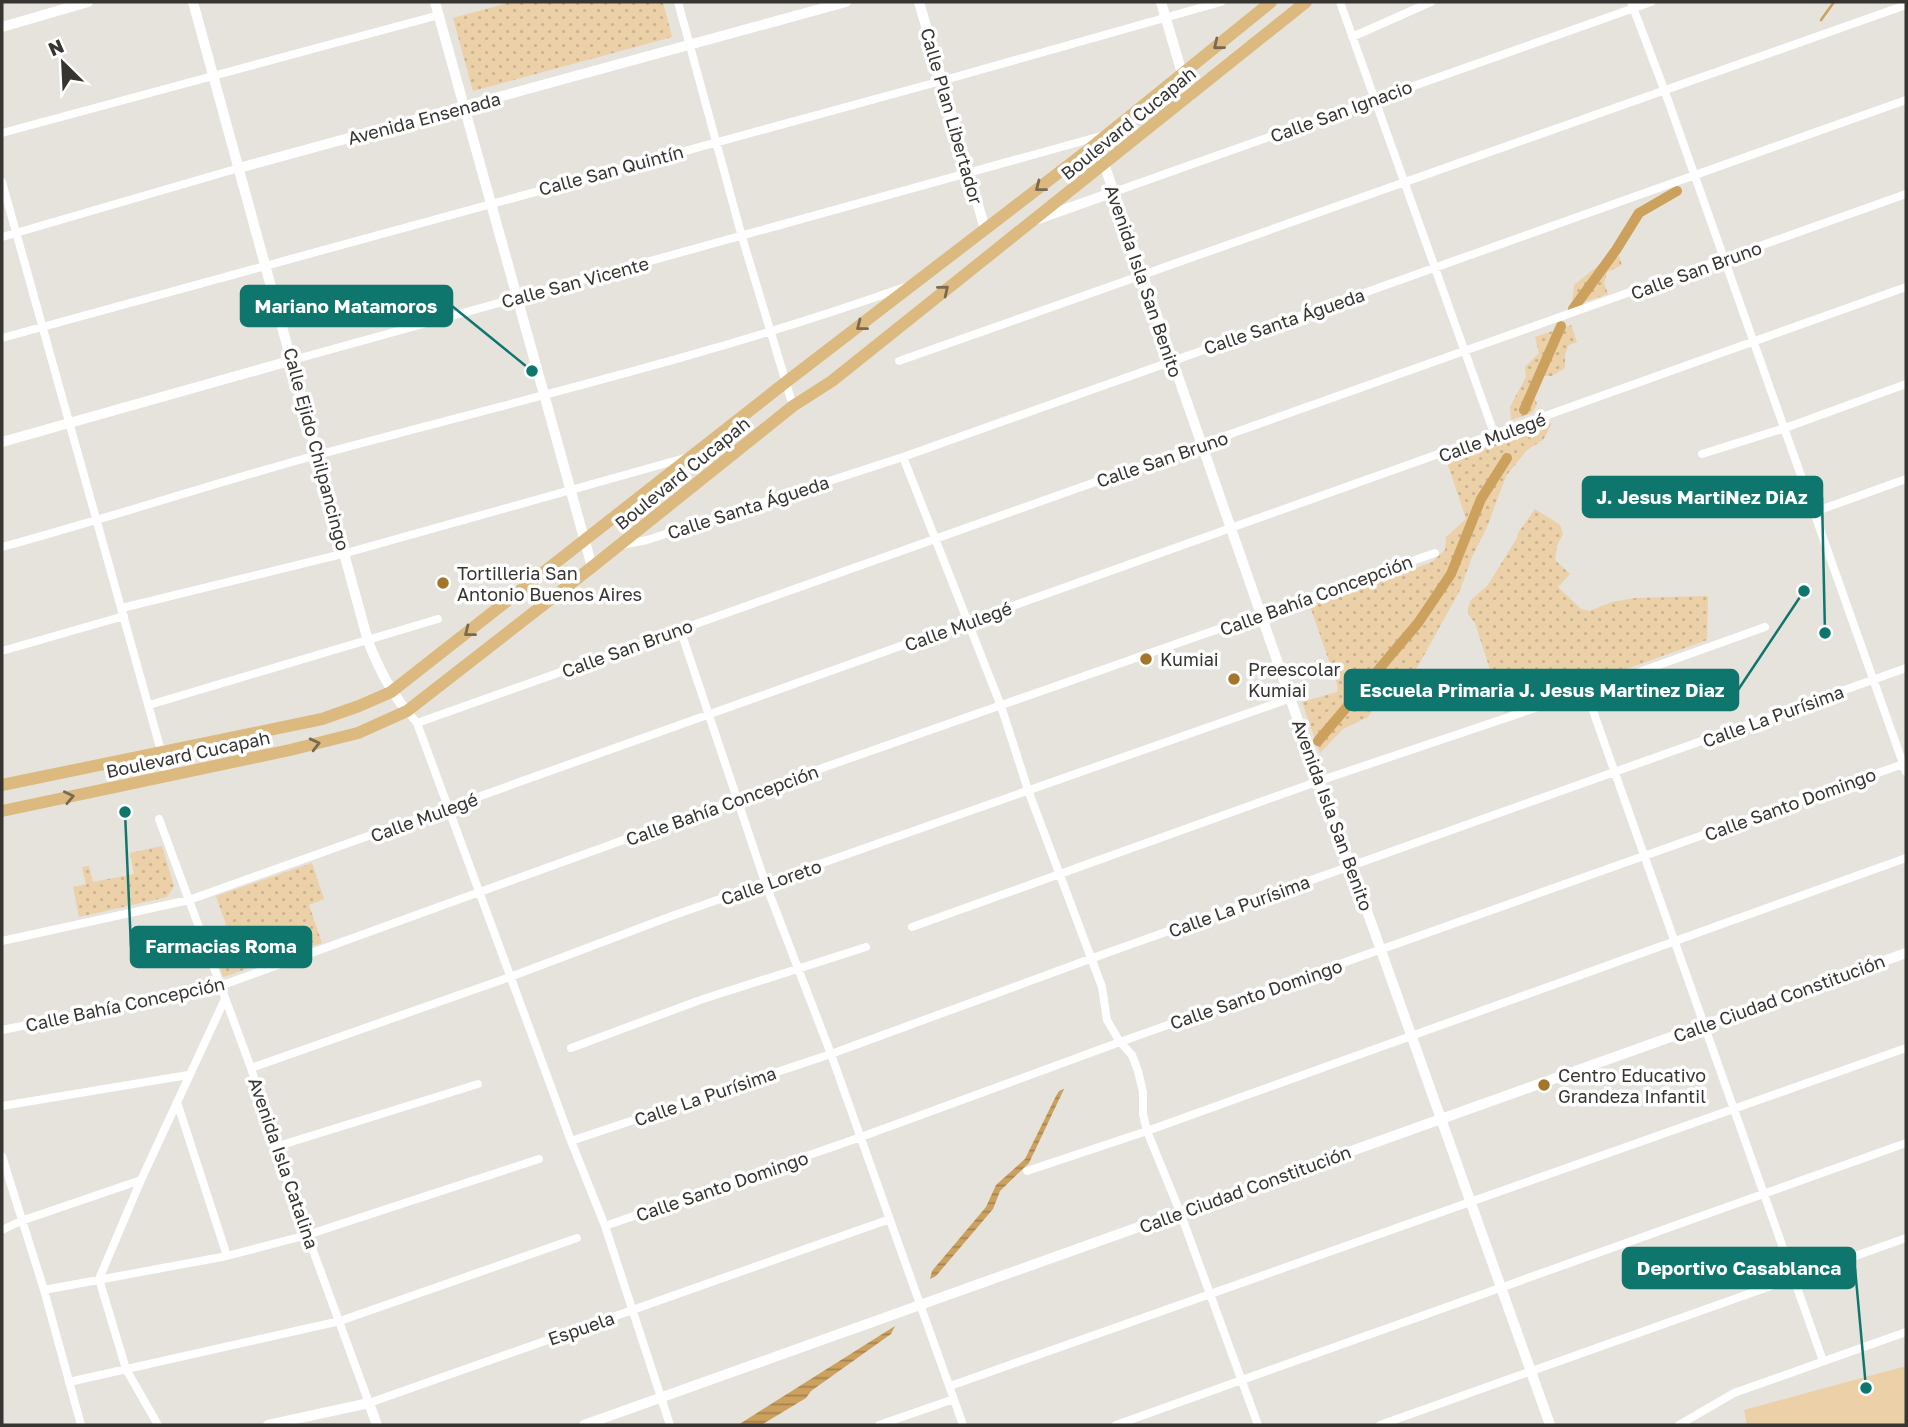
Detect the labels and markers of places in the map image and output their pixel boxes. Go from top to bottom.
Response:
callout: Mariano Matamoros [241,286,452,326]
callout: J. Jesus MartiNez DiAz [1583,477,1822,517]
place label: Tortilleria San Antonio Buenos Aires [457,562,642,605]
marker: Tortilleria San Antonio Buenos Aires [435,575,451,591]
place label: Kumiai [1160,648,1219,670]
marker: Kumiai [1138,651,1154,667]
place label: Preescolar Kumiai [1248,658,1341,701]
callout: Escuela Primaria J. Jesus Martinez Diaz [1345,670,1738,710]
marker: Preescolar Kumiai [1226,671,1242,687]
callout: Farmacias Roma [131,927,311,967]
place label: Centro Educativo Grandeza Infantil [1558,1064,1706,1107]
marker: Centro Educativo Grandeza Infantil [1536,1077,1552,1093]
callout: Deportivo Casablanca [1623,1248,1855,1288]

